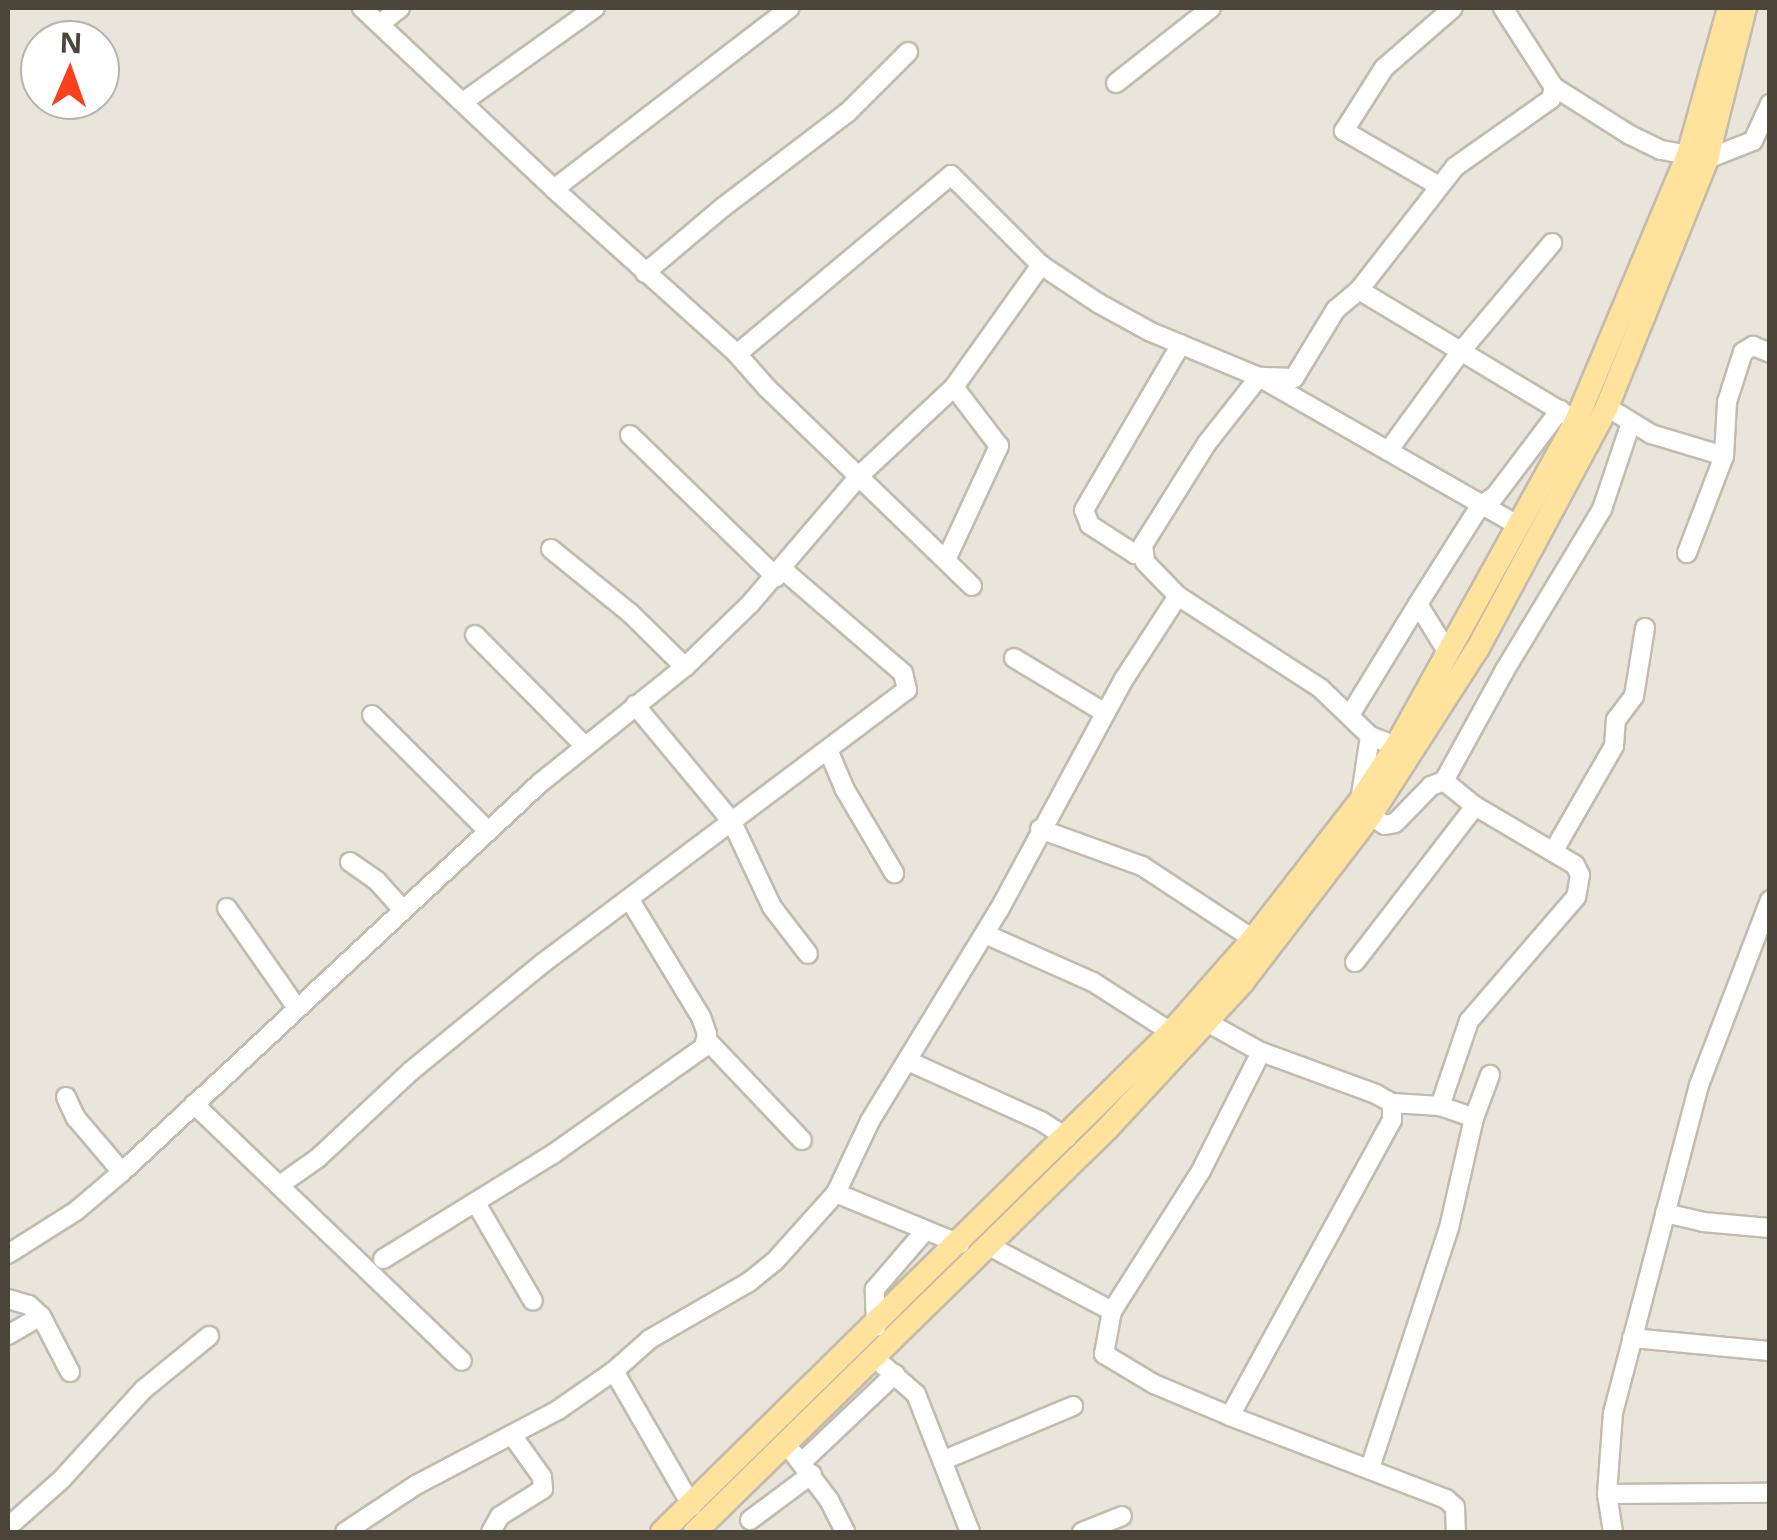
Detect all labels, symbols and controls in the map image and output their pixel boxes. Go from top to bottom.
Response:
north arrow [20,20,120,120]
text: N [59,23,83,61]

